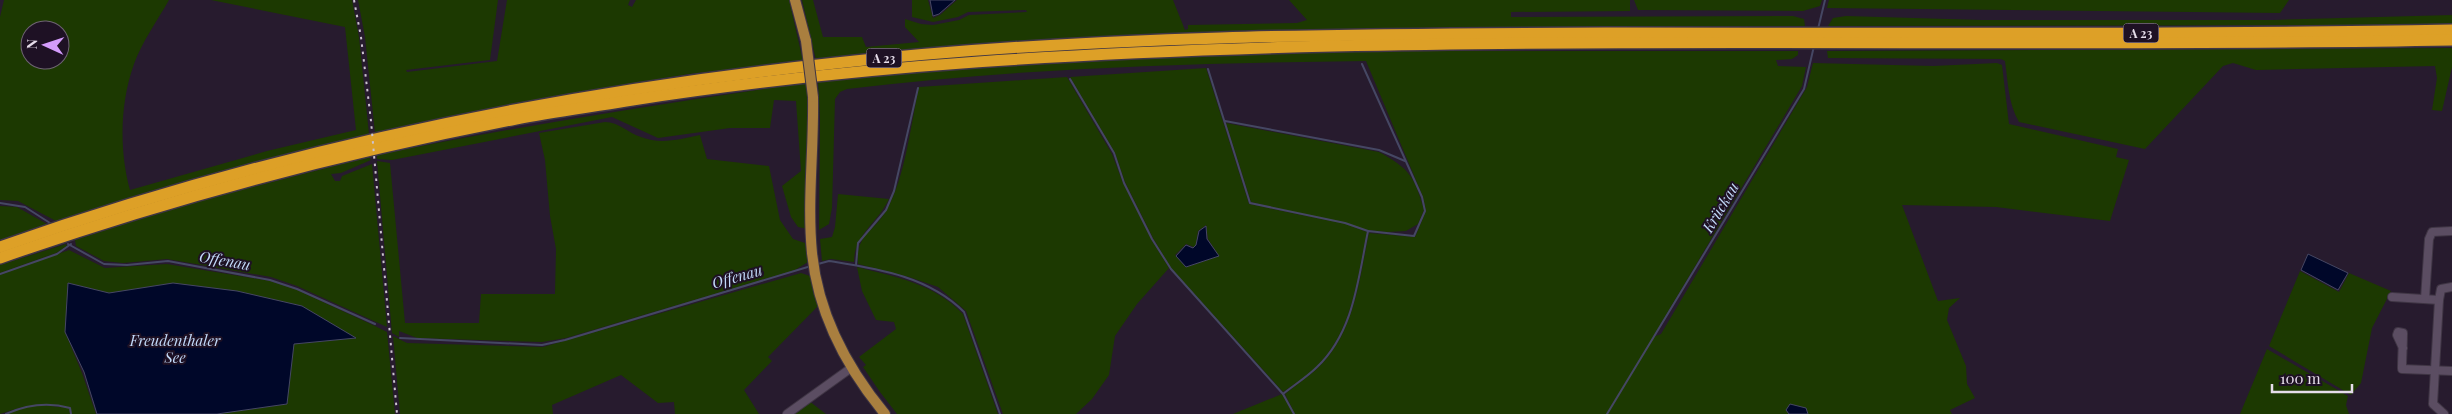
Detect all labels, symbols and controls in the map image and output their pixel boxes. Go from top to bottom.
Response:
north arrow [20,20,70,70]
road number: A 23 [2124,23,2158,42]
text: N [22,39,41,50]
road number: A 23 [866,48,902,68]
water label: Krückau [1697,178,1743,237]
water label: Offenau [198,246,252,274]
water label: Offenau [709,259,765,293]
water label: Freudenthaler See [129,330,221,367]
scale bar [2272,362,2352,394]
text: 100 m [2280,368,2321,388]

